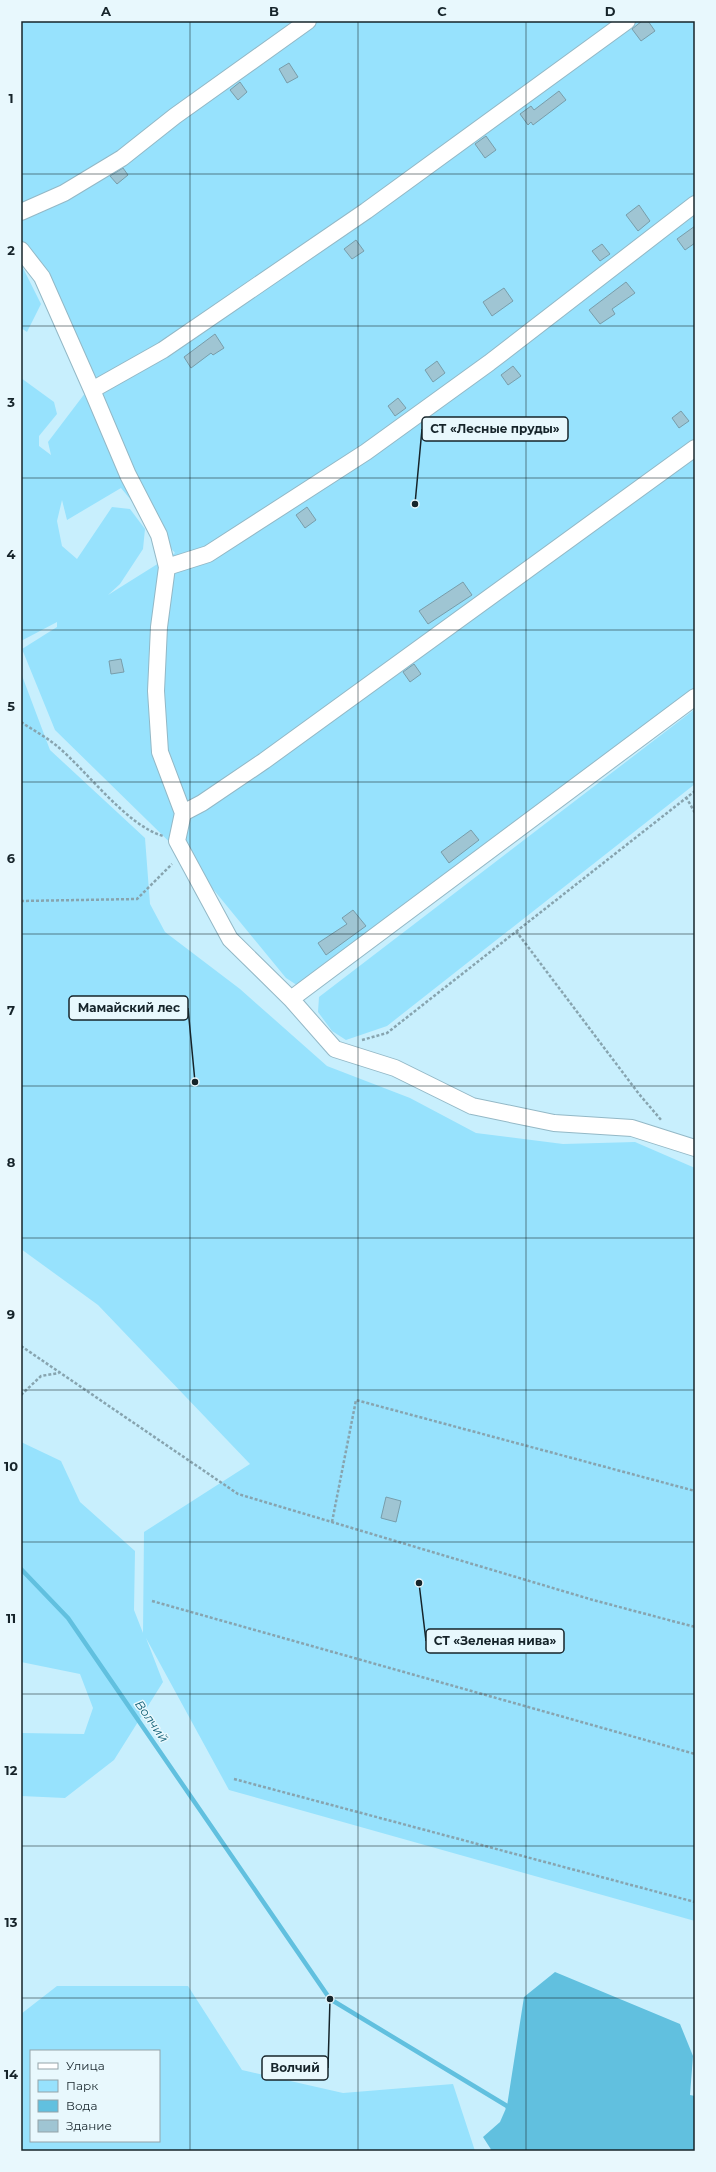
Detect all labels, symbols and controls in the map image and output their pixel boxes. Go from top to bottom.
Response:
text: A [100,3,112,19]
text: B [269,3,279,19]
text: C [437,3,447,19]
text: D [605,3,616,19]
text: 1 [8,90,14,106]
text: 2 [7,242,15,258]
text: 3 [6,394,15,410]
callout: СТ «Лесные пруды» [422,417,568,441]
text: СТ «Лесные пруды» [430,421,560,436]
text: 4 [7,546,16,562]
text: 5 [7,698,15,714]
text: 6 [7,850,16,866]
callout: Мамайский лес [69,996,188,1020]
text: Мамайский лес [78,1000,180,1015]
text: 7 [7,1002,15,1018]
text: 8 [7,1154,16,1170]
text: 9 [7,1306,15,1322]
text: 10 [4,1458,18,1474]
text: 11 [6,1610,16,1626]
callout: СТ «Зеленая нива» [426,1629,564,1653]
text: СТ «Зеленая нива» [434,1633,556,1648]
water label: Волчий [132,1697,172,1745]
text: 12 [5,1762,18,1778]
text: 13 [5,1914,18,1930]
legend [30,2050,160,2142]
callout: Волчий [262,2056,328,2080]
text: Улица [66,2058,105,2073]
text: Волчий [270,2060,320,2075]
text: 14 [4,2066,18,2082]
text: Парк [66,2078,98,2093]
text: Вода [66,2098,97,2113]
text: Здание [66,2118,112,2133]

